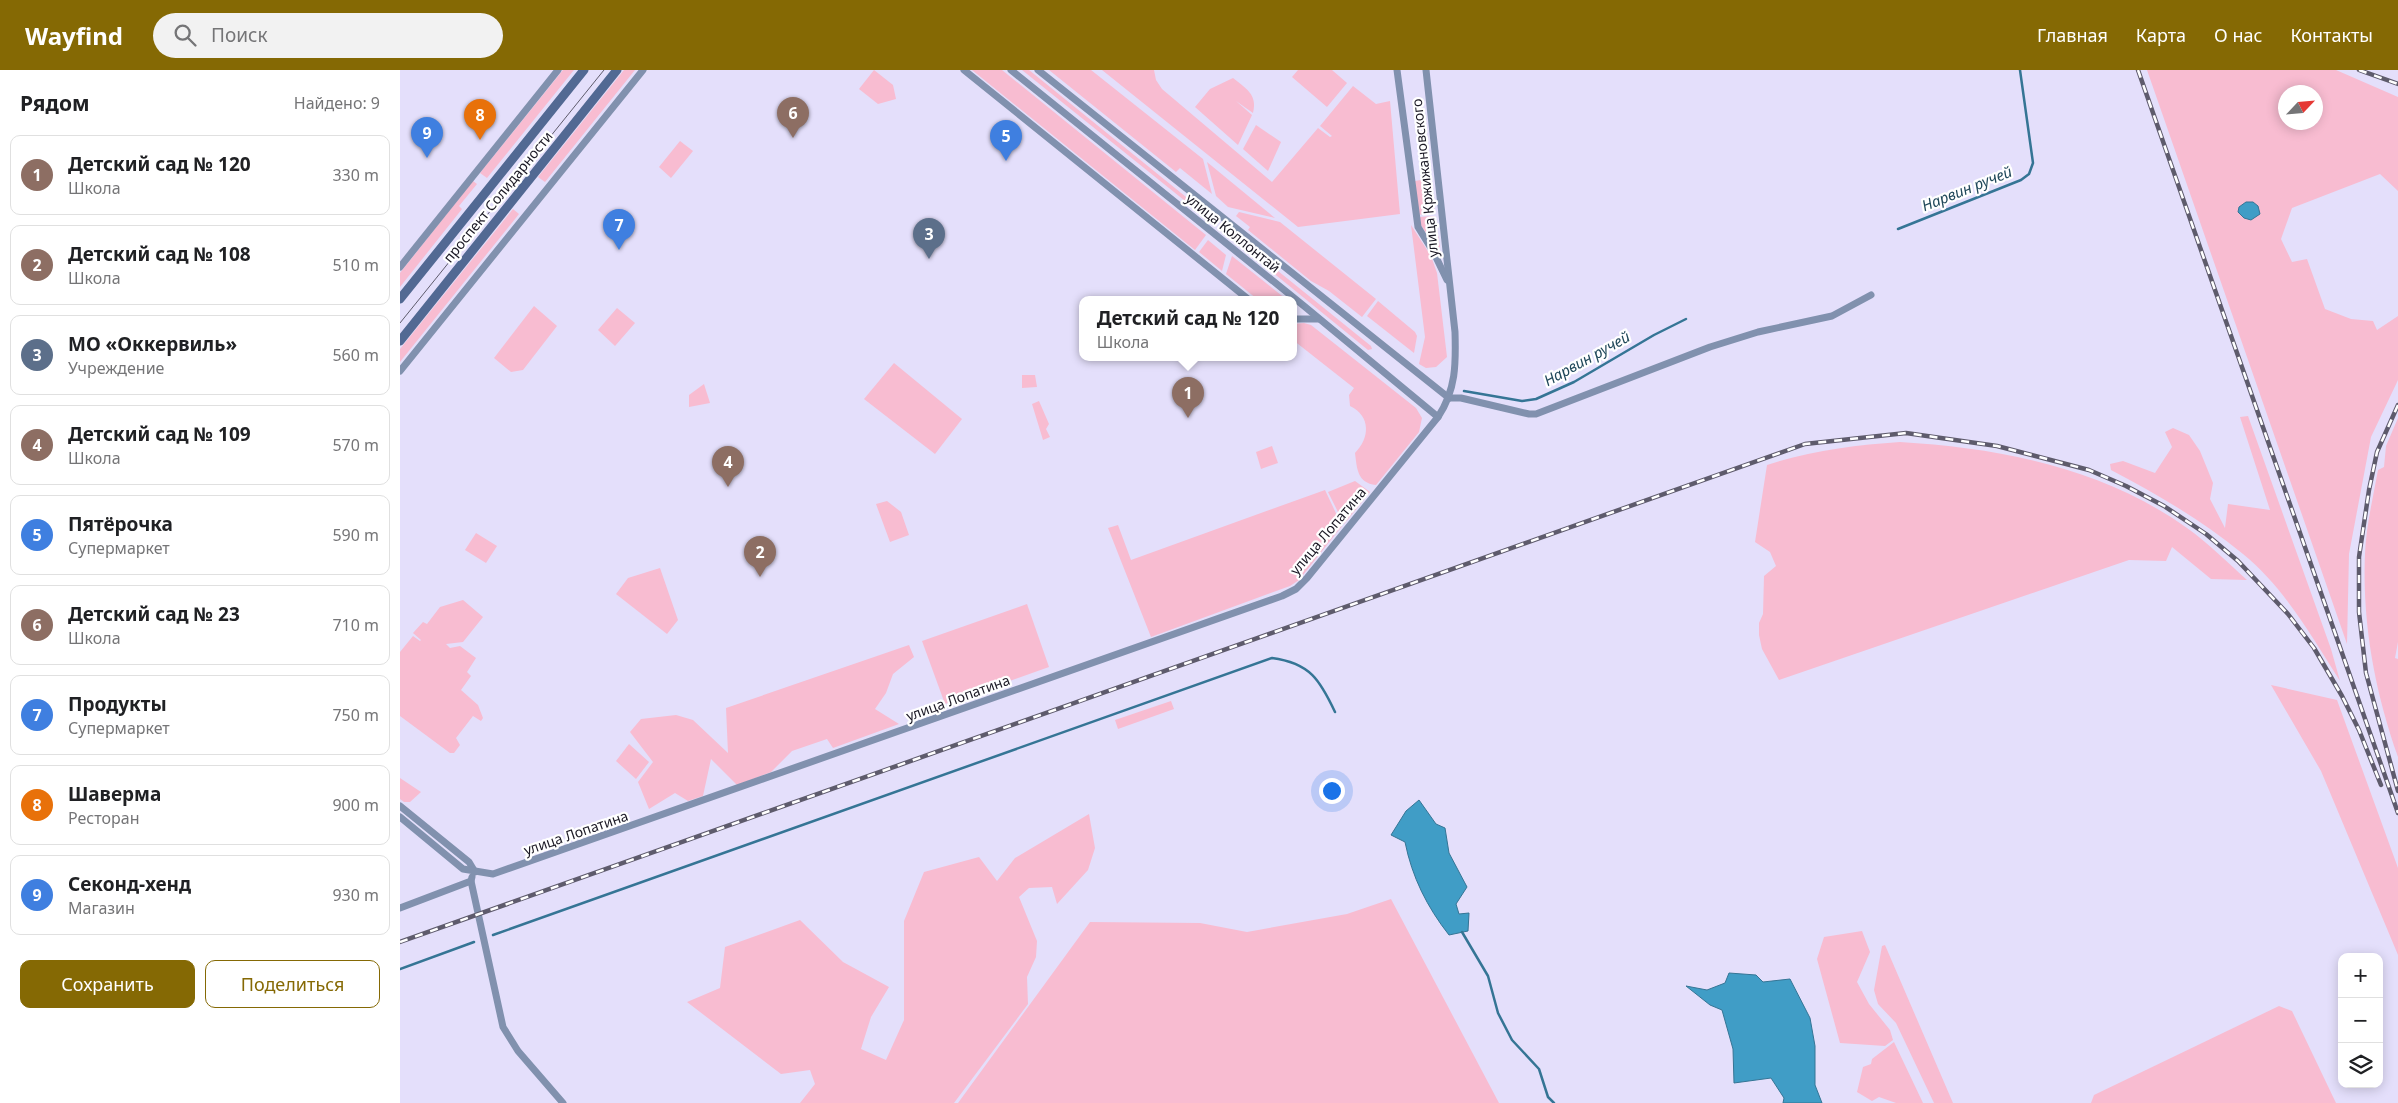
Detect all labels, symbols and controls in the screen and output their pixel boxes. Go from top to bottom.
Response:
search box [153,13,503,58]
text: Wayfind [25,19,123,52]
icon: search [171,21,199,49]
text: Поиск [211,22,268,48]
text: Главная [2037,23,2108,47]
text: Карта [2136,23,2186,47]
text: О нас [2214,23,2262,47]
text: Контакты [2290,23,2373,47]
north arrow [2278,85,2323,130]
text: Рядом [20,89,90,117]
text: Найдено: 9 [294,92,380,114]
pin: 6 [777,97,809,138]
street label: улица Кржижановского [1407,98,1442,258]
pin: 8 [464,99,496,140]
pin: 9 [411,117,443,158]
pin: 5 [990,120,1022,161]
street label: проспект Солидарности [439,127,557,266]
text: Детский сад № 120 [68,151,251,177]
water label: Нарвин ручей [1919,161,2015,215]
text: 1 [32,164,42,186]
text: 330 m [332,164,379,186]
text: Школа [68,177,121,199]
street label: улица Коллонтай [1182,189,1285,277]
pin: 7 [603,209,635,250]
pin: 3 [913,218,945,259]
text: Детский сад № 108 [68,241,251,267]
text: 2 [32,254,42,276]
text: 510 m [332,254,379,276]
text: Школа [68,267,121,289]
popup [1079,296,1297,361]
text: Детский сад № 120 [1097,305,1279,331]
water label: Нарвин ручей [1540,326,1634,390]
text: МО «Оккервиль» [68,331,237,357]
text: Школа [1097,331,1149,353]
text: 3 [32,344,42,366]
text: 560 m [332,344,379,366]
text: Учреждение [68,357,164,379]
pin: 1 [1172,377,1204,418]
text: Детский сад № 109 [68,421,251,447]
text: 4 [32,434,42,456]
text: 570 m [332,434,379,456]
pin: 4 [712,446,744,487]
text: Школа [68,447,121,469]
street label: улица Лопатина [1285,483,1370,579]
text: Пятёрочка [68,511,173,537]
text: 5 [32,524,42,546]
text: 590 m [332,524,379,546]
pin: 2 [744,536,776,577]
text: Супермаркет [68,537,170,559]
text: Детский сад № 23 [68,601,240,627]
text: 6 [32,614,42,636]
text: 710 m [332,614,379,636]
text: Школа [68,627,121,649]
street label: улица Лопатина [903,670,1012,725]
text: Продукты [68,691,167,717]
text: 7 [32,704,42,726]
text: 750 m [332,704,379,726]
text: Супермаркет [68,717,170,739]
your location [1319,778,1345,804]
text: Шаверма [68,781,161,807]
text: 8 [32,794,42,816]
text: 900 m [332,794,379,816]
street label: улица Лопатина [521,806,631,859]
text: Ресторан [68,807,139,829]
text: Секонд-хенд [68,871,191,897]
text: 9 [32,884,42,906]
text: 930 m [332,884,379,906]
text: Магазин [68,897,135,919]
map controls [2338,953,2383,1088]
button: + [2338,953,2383,998]
button: Сохранить [20,960,195,1008]
button: Поделиться [205,960,380,1008]
button: − [2338,998,2383,1043]
button: layers [2338,1043,2383,1088]

